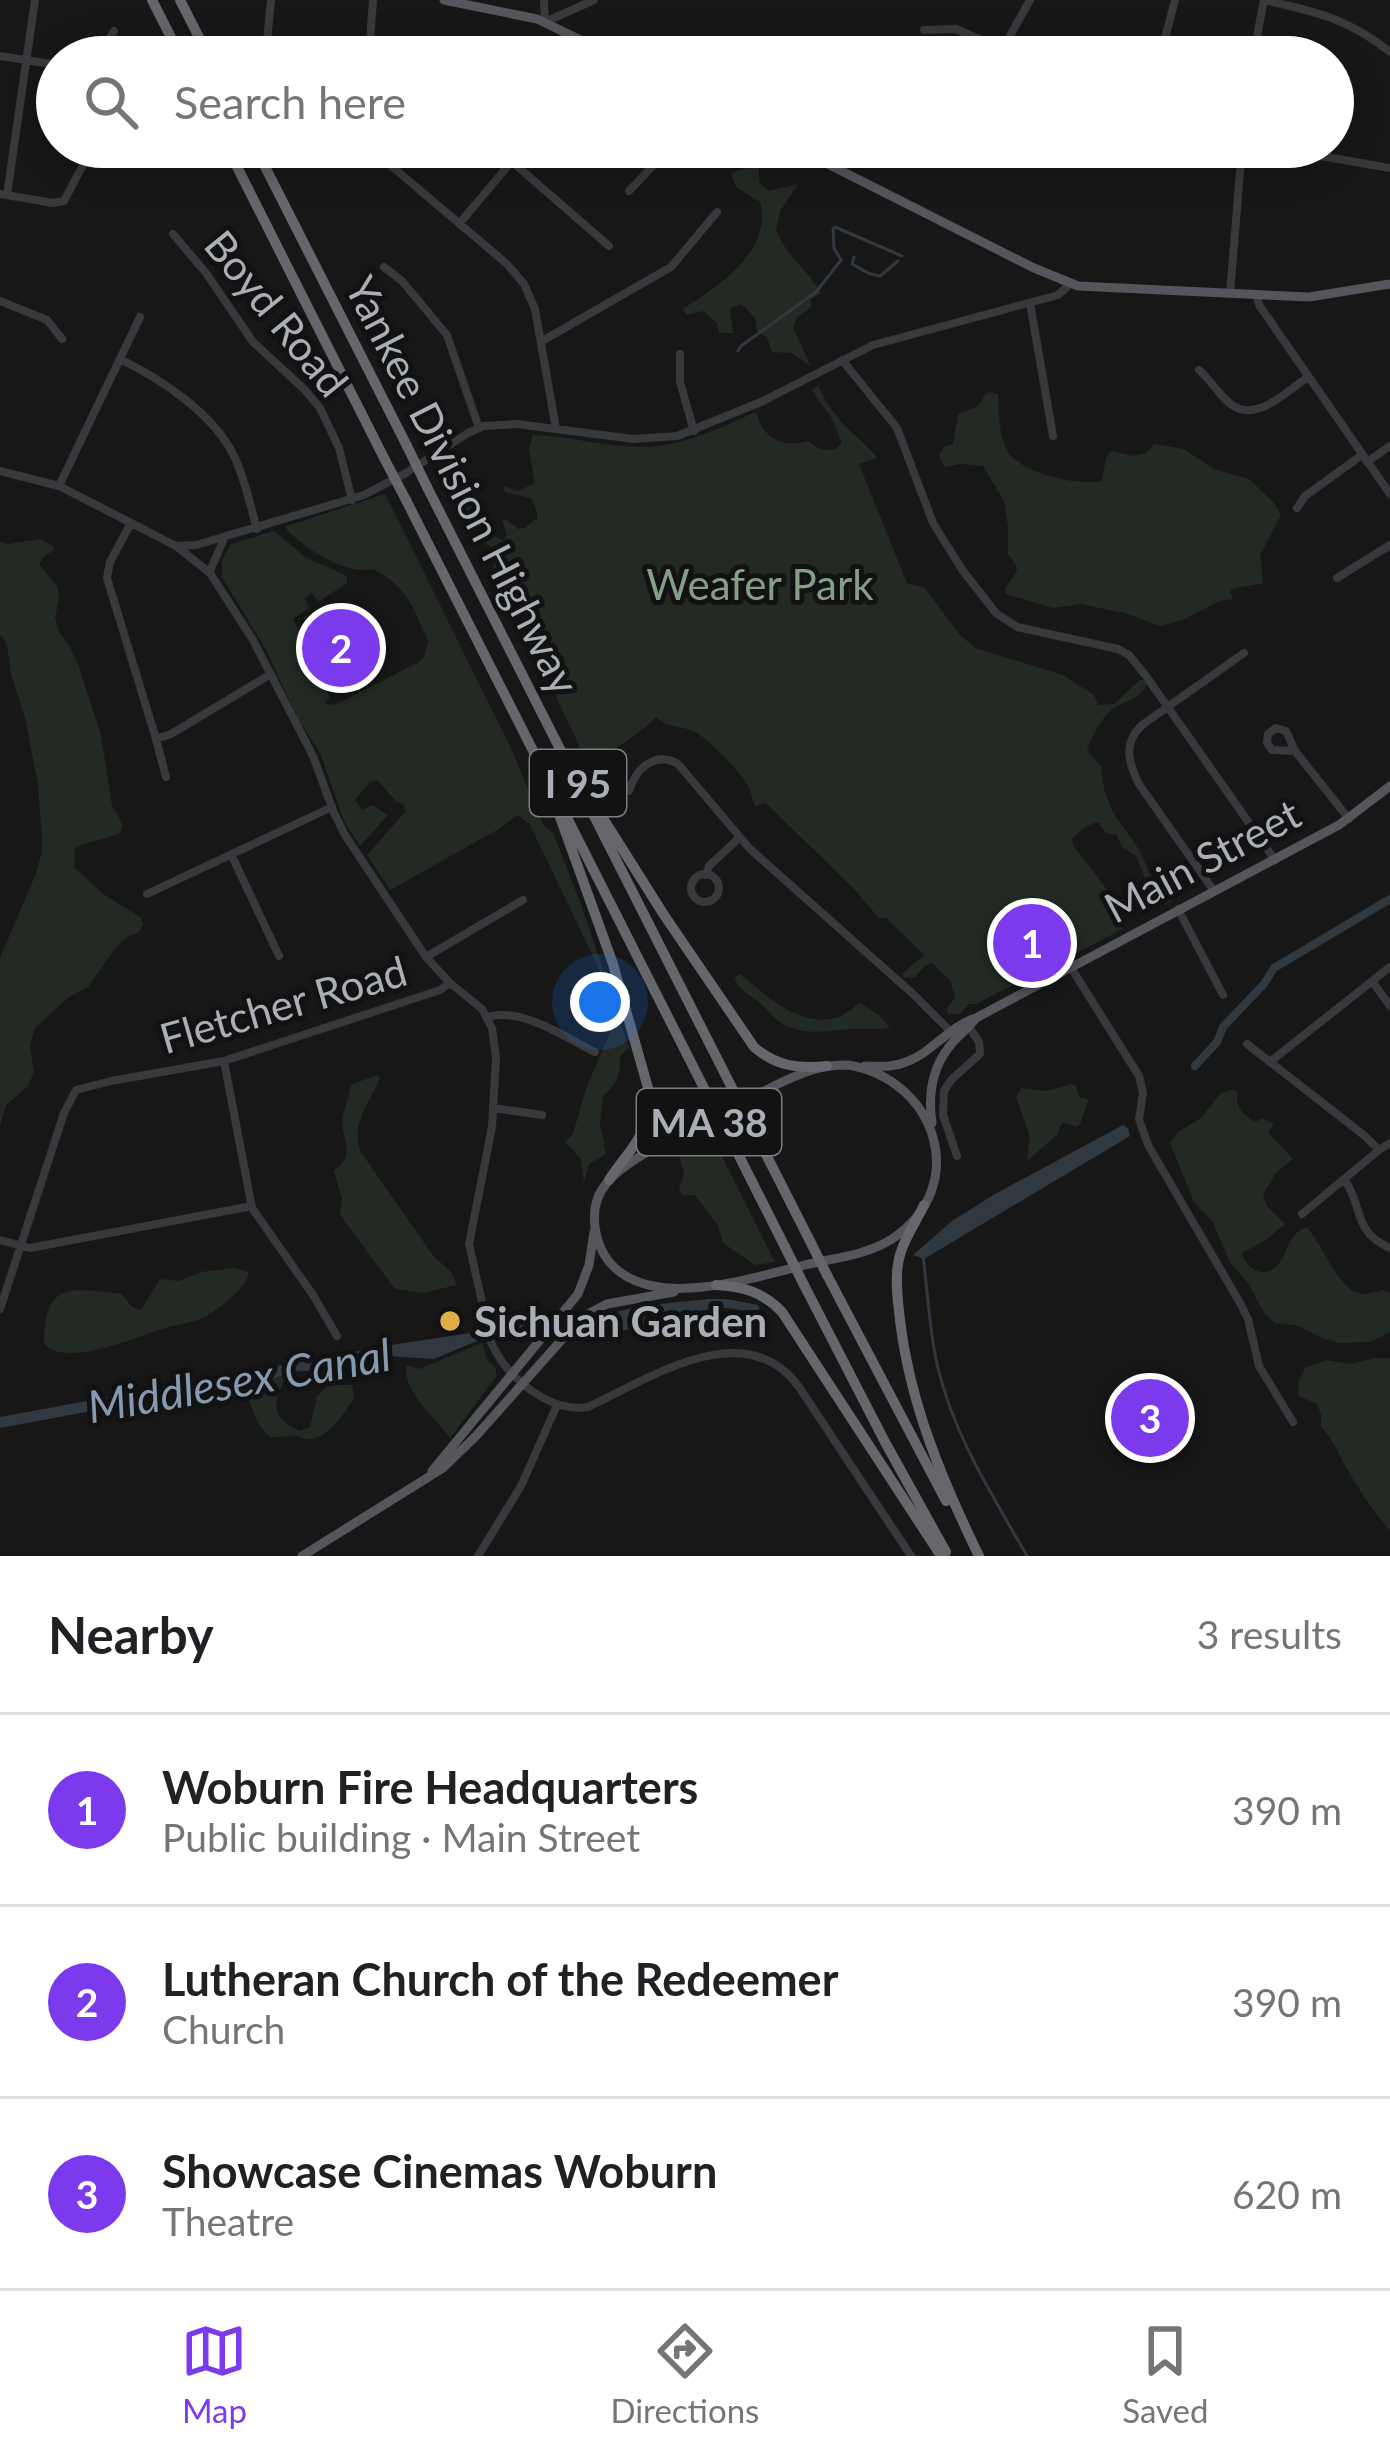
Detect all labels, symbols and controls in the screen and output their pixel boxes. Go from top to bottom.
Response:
search box [36,36,1354,168]
icon: search [78,69,144,135]
text: Search here [174,75,406,129]
street label: Boyd Road [195,220,359,406]
street label: Yankee Division Highway [336,268,590,703]
park label: Weafer Park [646,559,874,609]
pin: 2 [302,603,380,693]
road number: I 95 [530,750,626,816]
street label: Main Street [1096,788,1308,932]
pin: 1 [993,898,1071,988]
street label: Fletcher Road [154,945,412,1063]
your location [570,972,630,1032]
road number: MA 38 [637,1089,781,1155]
place label: Sichuan Garden [474,1296,767,1346]
marker: Sichuan Garden [437,1308,463,1334]
water label: Middlesex Canal [83,1327,395,1433]
pin: 3 [1111,1373,1189,1463]
text: Nearby [48,1604,214,1665]
text: 3 results [1197,1611,1342,1657]
text: Woburn Fire Headquarters [162,1760,698,1814]
text: 1 [76,1787,98,1833]
text: 390 m [1232,1787,1342,1833]
text: Public building · Main Street [162,1814,640,1860]
text: Lutheran Church of the Redeemer [162,1952,838,2006]
text: 2 [76,1979,98,2025]
text: 390 m [1232,1979,1342,2025]
text: Church [162,2006,285,2052]
text: Showcase Cinemas Woburn [162,2144,717,2198]
text: 3 [76,2171,98,2217]
text: 620 m [1232,2171,1342,2217]
text: Theatre [162,2198,294,2244]
tab: Map [181,2318,247,2430]
tab: Directions [610,2318,759,2430]
tab: Saved [1122,2318,1209,2430]

